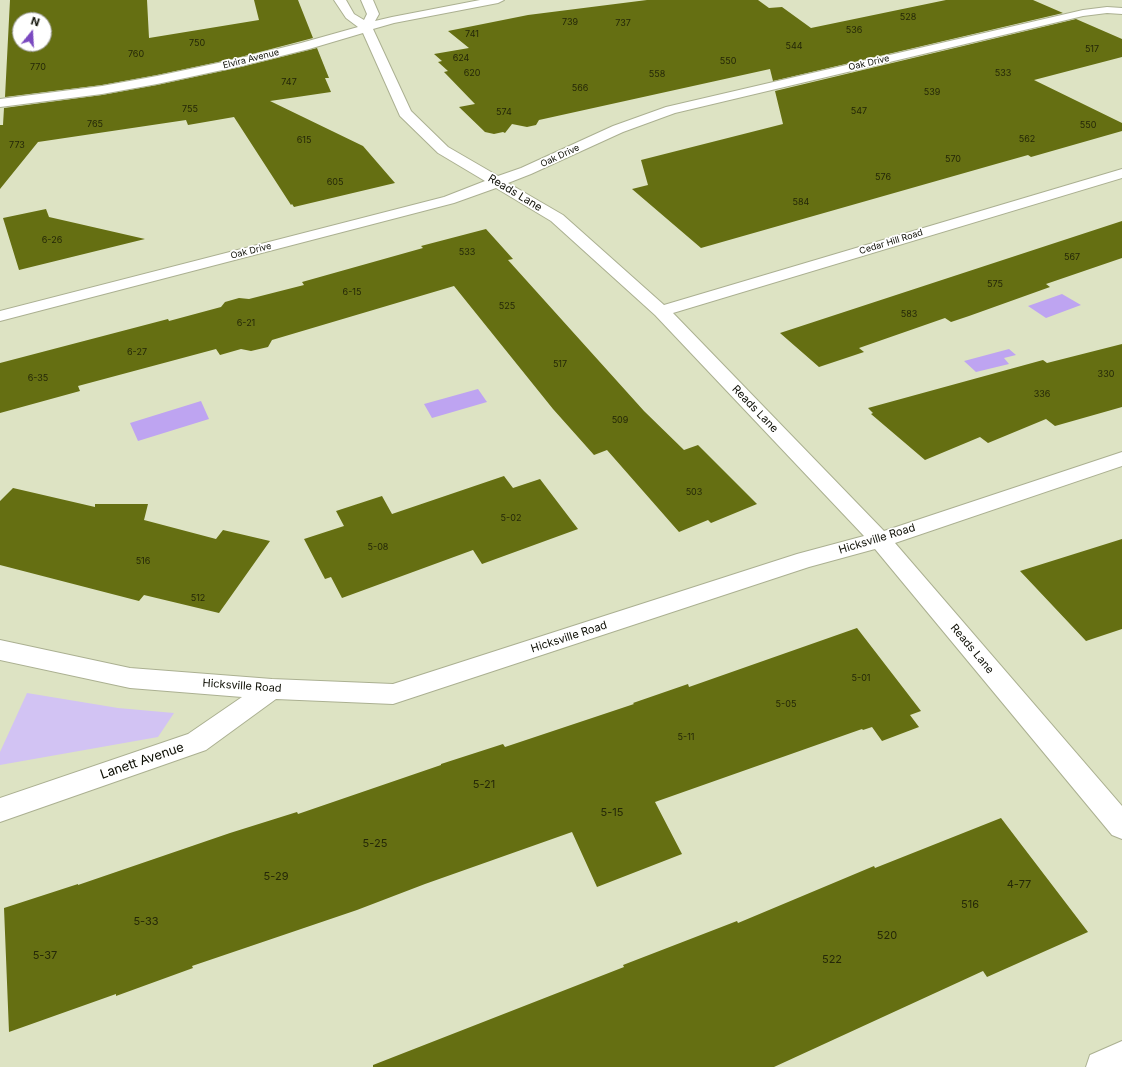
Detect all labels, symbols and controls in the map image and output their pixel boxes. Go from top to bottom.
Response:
north arrow [12,12,52,52]
house number: 528 [900,12,916,22]
text: N [29,14,42,29]
house number: 739 [562,17,578,27]
house number: 737 [615,18,631,28]
house number: 536 [846,25,862,35]
house number: 741 [465,29,479,39]
house number: 750 [189,38,205,48]
house number: 544 [785,41,803,51]
house number: 517 [1085,44,1099,54]
street label: Elvira Avenue [222,47,280,71]
house number: 760 [128,49,144,59]
house number: 624 [453,53,469,63]
street label: Oak Drive [847,53,891,73]
house number: 550 [720,56,736,66]
house number: 770 [30,62,46,72]
house number: 620 [464,68,480,78]
house number: 533 [995,68,1011,78]
house number: 558 [649,69,665,79]
house number: 747 [281,77,297,87]
house number: 566 [572,83,588,93]
house number: 539 [924,87,940,97]
house number: 755 [182,104,198,114]
house number: 547 [851,106,867,116]
house number: 574 [496,107,512,117]
house number: 765 [87,119,103,129]
house number: 550 [1080,120,1096,130]
house number: 562 [1019,134,1035,144]
house number: 615 [297,135,311,145]
house number: 773 [9,140,25,150]
street label: Oak Drive [539,142,581,170]
house number: 570 [945,154,961,164]
street label: Reads Lane [486,172,544,214]
house number: 576 [875,172,891,182]
house number: 605 [327,177,343,187]
house number: 584 [793,197,809,207]
street label: Cedar Hill Road [858,227,924,257]
house number: 6-26 [42,235,62,245]
street label: Oak Drive [229,241,273,261]
house number: 533 [459,247,475,257]
house number: 567 [1064,252,1080,262]
house number: 575 [987,279,1003,289]
house number: 6-15 [343,287,361,297]
house number: 525 [499,301,515,311]
house number: 583 [901,309,917,319]
house number: 6-21 [237,318,255,328]
house number: 6-27 [127,347,147,357]
house number: 517 [553,359,567,369]
house number: 330 [1098,369,1114,379]
house number: 6-35 [28,373,48,383]
street label: Reads Lane [729,383,781,435]
house number: 336 [1034,389,1050,399]
house number: 509 [612,415,628,425]
house number: 503 [686,487,702,497]
house number: 5-02 [501,513,521,523]
street label: Hicksville Road [837,521,917,557]
house number: 5-08 [368,542,388,552]
house number: 516 [136,556,150,566]
house number: 512 [191,593,205,603]
street label: Hicksville Road [529,618,609,656]
street label: Reads Lane [947,622,997,676]
house number: 5-01 [852,673,870,683]
street label: Hicksville Road [202,677,282,695]
house number: 5-05 [776,699,796,709]
house number: 5-11 [678,732,694,742]
street label: Lanett Avenue [98,739,186,783]
house number: 5-21 [473,778,495,792]
house number: 5-15 [601,806,623,820]
house number: 5-25 [363,837,387,851]
house number: 5-29 [264,870,288,884]
house number: 4-77 [1007,878,1031,892]
house number: 516 [961,898,979,912]
house number: 5-33 [133,915,159,929]
house number: 520 [877,929,897,943]
house number: 5-37 [33,949,57,963]
house number: 522 [822,953,842,967]

